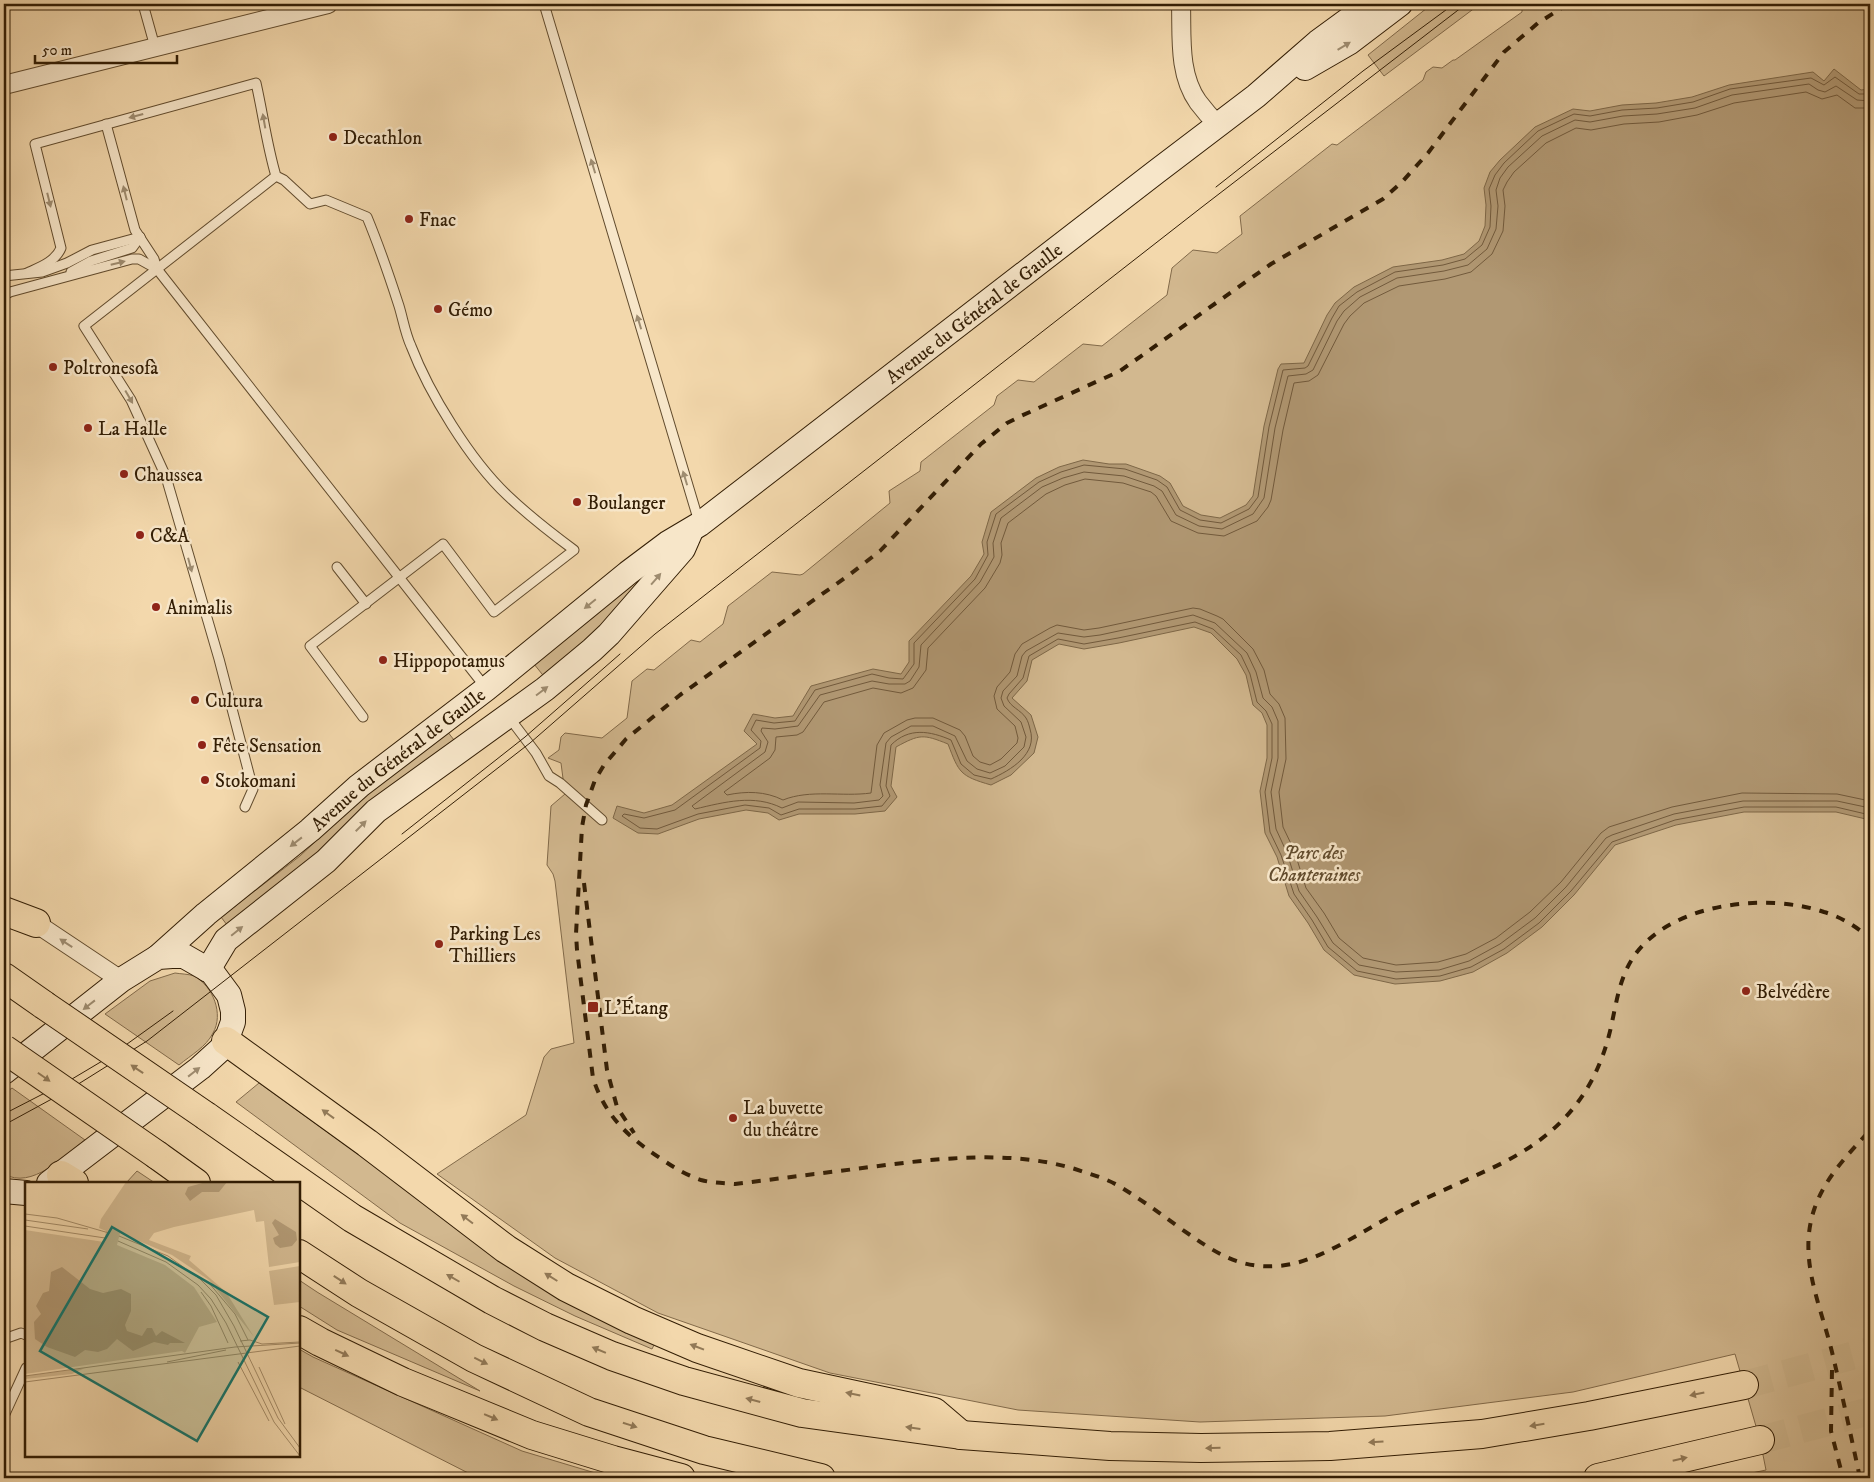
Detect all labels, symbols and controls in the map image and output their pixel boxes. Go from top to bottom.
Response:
scale bar [35,32,178,64]
text: 50 m [42,41,72,60]
one-way arrow [1337,41,1350,50]
one-way arrow [129,112,144,120]
one-way arrow [260,112,268,128]
place label: Decathlon [343,127,422,150]
marker: Decathlon [327,131,339,143]
one-way arrow [588,159,596,174]
one-way arrow [120,186,128,201]
one-way arrow [45,193,53,208]
place label: Fnac [419,209,456,232]
marker: Fnac [403,213,415,225]
street label: Avenue du Général de Gaulle [882,239,1067,389]
one-way arrow [110,258,125,266]
place label: Gémo [448,299,493,322]
marker: Gémo [432,303,444,315]
one-way arrow [634,314,642,329]
place label: Poltronesofà [63,357,158,380]
marker: Poltronesofà [47,361,59,373]
one-way arrow [124,390,133,403]
place label: La Halle [98,418,167,441]
marker: La Halle [82,422,94,434]
place label: Chaussea [134,464,202,487]
marker: Chaussea [118,468,130,480]
one-way arrow [681,470,689,485]
place label: Boulanger [587,492,665,515]
marker: Boulanger [571,496,583,508]
place label: C&A [150,525,190,548]
marker: C&A [134,529,146,541]
one-way arrow [187,557,195,572]
one-way arrow [651,573,662,586]
place label: Animalis [166,597,232,620]
one-way arrow [584,599,597,610]
marker: Animalis [150,601,162,613]
place label: Hippopotamus [393,650,505,673]
marker: Hippopotamus [377,654,389,666]
street label: Avenue du Général de Gaulle [307,684,490,837]
one-way arrow [535,686,548,697]
place label: Cultura [205,690,263,713]
marker: Cultura [189,694,201,706]
place label: Fête Sensation [212,735,321,758]
marker: Fête Sensation [196,739,208,751]
place label: Stokomani [215,770,296,793]
marker: Stokomani [199,774,211,786]
one-way arrow [355,821,367,833]
one-way arrow [290,836,303,847]
park label: Parc des Chanteraines [1268,842,1361,887]
place label: Parking Les Thilliers [449,923,541,968]
one-way arrow [231,925,243,937]
one-way arrow [60,938,73,948]
marker: Parking Les Thilliers [433,938,445,950]
place label: Belvédère [1756,981,1830,1004]
marker: Belvédère [1740,985,1752,997]
place label: L'Étang [604,996,669,1020]
one-way arrow [83,999,96,1010]
marker: L'Étang [586,1000,600,1014]
one-way arrow [131,1064,144,1074]
one-way arrow [187,1067,201,1077]
one-way arrow [37,1072,51,1082]
place label: La buvette du théâtre [743,1097,823,1142]
one-way arrow [322,1109,335,1120]
marker: La buvette du théâtre [727,1112,739,1124]
inset map [25,1182,300,1457]
one-way arrow [461,1214,474,1225]
one-way arrow [544,1273,558,1282]
one-way arrow [446,1274,460,1282]
one-way arrow [333,1276,346,1285]
one-way arrow [690,1343,705,1351]
one-way arrow [592,1345,606,1353]
one-way arrow [334,1349,349,1357]
one-way arrow [474,1358,488,1366]
one-way arrow [845,1390,860,1398]
one-way arrow [1688,1391,1704,1399]
one-way arrow [746,1395,761,1403]
one-way arrow [484,1414,498,1422]
one-way arrow [1529,1421,1545,1429]
one-way arrow [622,1422,637,1430]
one-way arrow [904,1424,920,1432]
one-way arrow [1367,1438,1383,1446]
one-way arrow [1205,1444,1221,1452]
one-way arrow [1672,1455,1687,1463]

